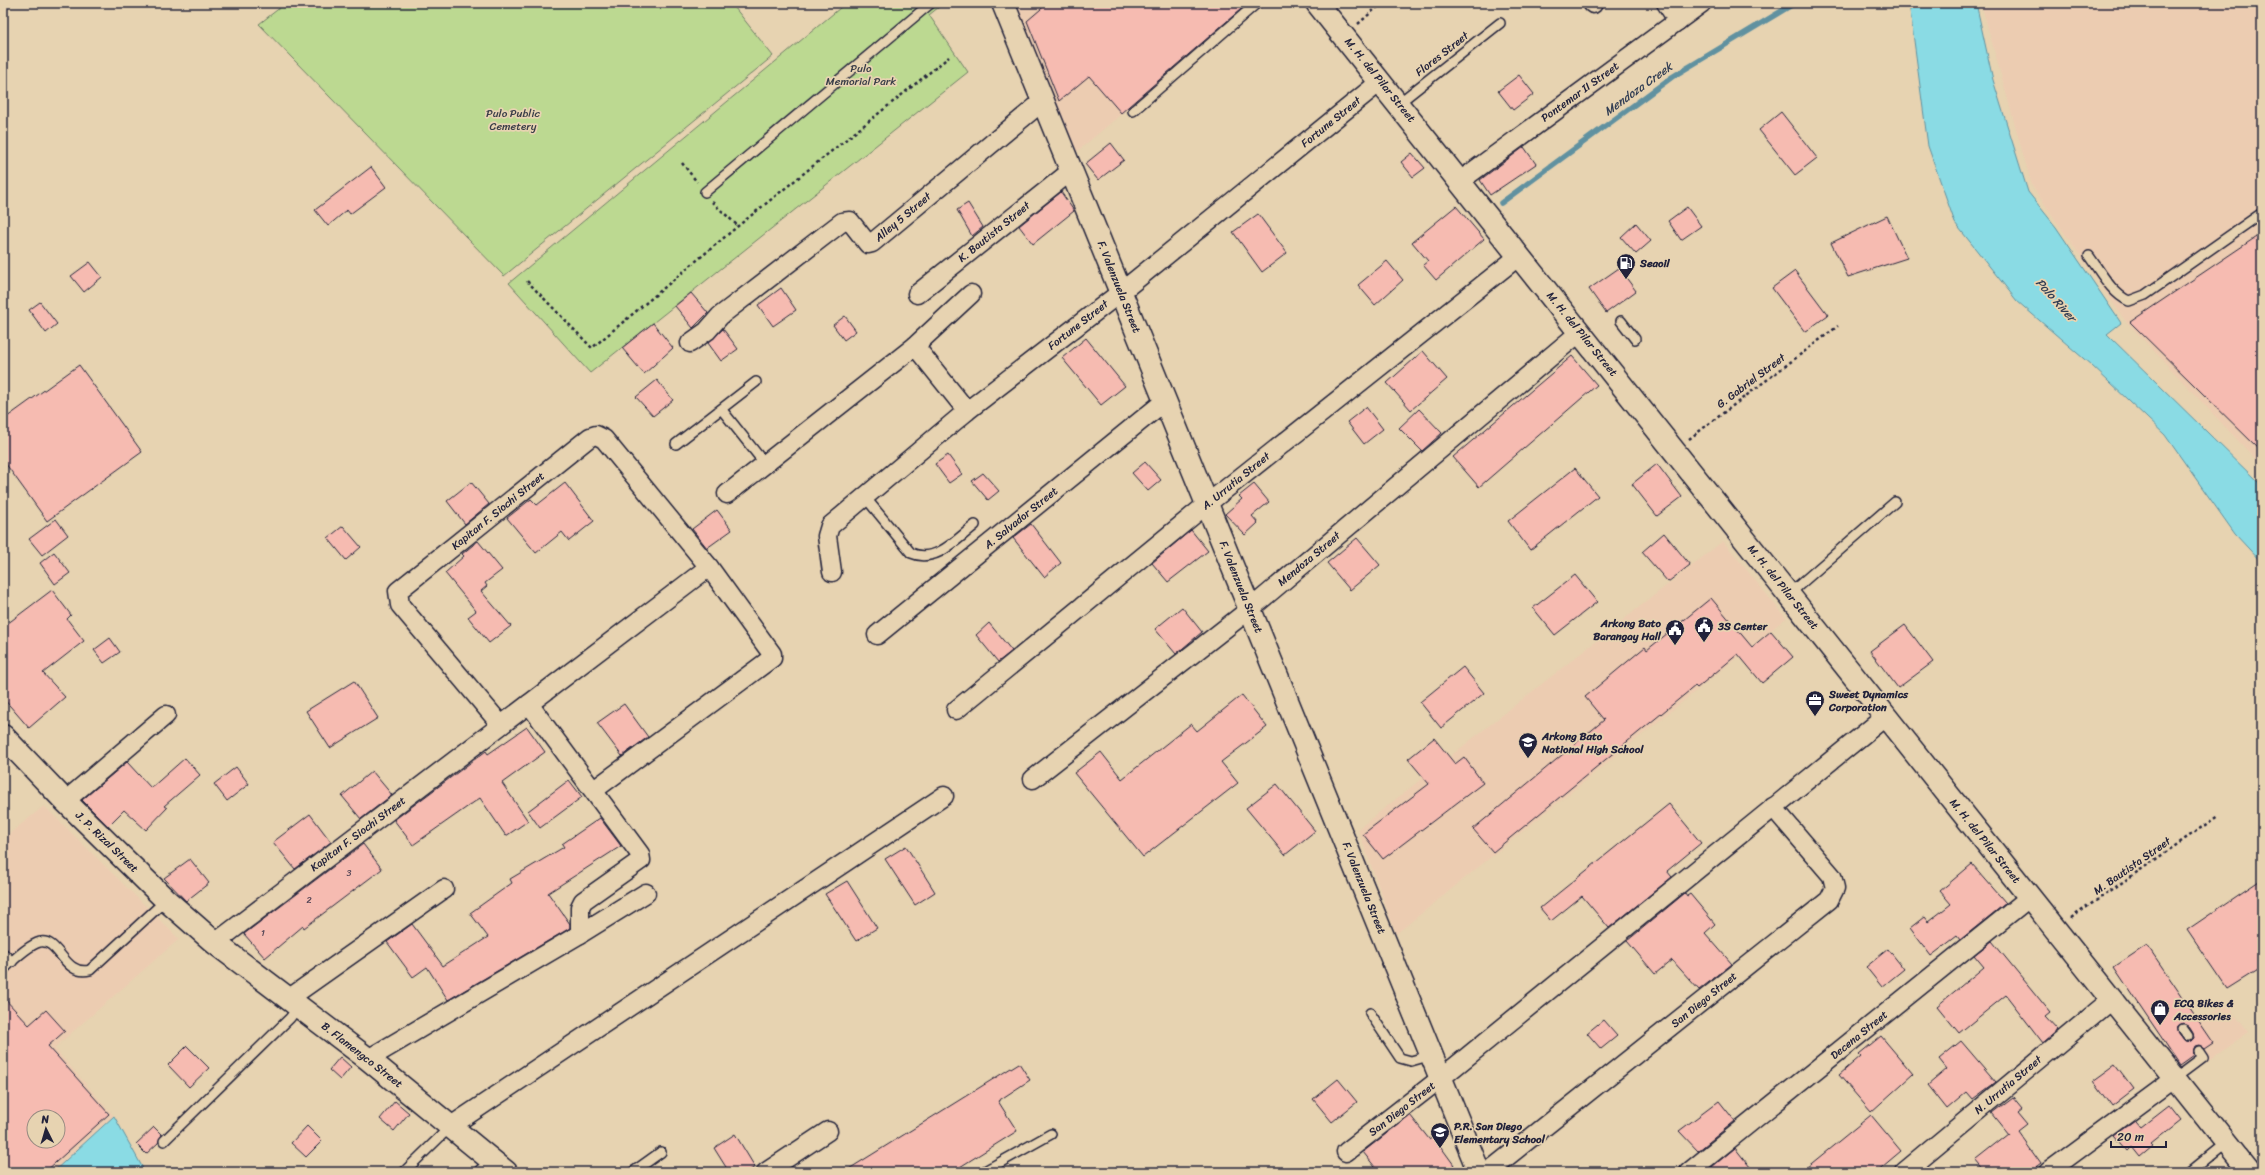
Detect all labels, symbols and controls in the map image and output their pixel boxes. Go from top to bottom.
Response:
street label: Flores Street [1411,27,1473,81]
street label: M. H. del Pilar Street [1340,33,1420,127]
water label: Mendoza Creek [1599,55,1678,122]
street label: Pontemar II Street [1537,57,1623,127]
park label: Pulo Memorial Park [826,59,896,91]
street label: Fortune Street [1297,91,1366,152]
park label: Pulo Public Cemetery [486,104,541,136]
street label: Alley 5 Street [870,187,936,247]
street label: K. Bautista Street [954,196,1035,267]
street label: F. Valenzuela Street [1092,238,1146,336]
fuel station icon: Seaoil [1615,252,1637,280]
place label: Seaoil [1639,254,1671,273]
water label: Polo River [2030,273,2083,329]
street label: M. H. del Pilar Street [1542,287,1622,381]
street label: Fortune Street [1043,295,1113,355]
street label: G. Gabriel Street [1712,348,1790,413]
street label: A. Urrutia Street [1197,447,1275,515]
street label: Kapitan F. Siochi Street [447,467,549,555]
street label: A. Salvador Street [979,482,1062,555]
street label: Mendoza Street [1273,526,1345,591]
street label: F. Valenzuela Street [1214,538,1268,636]
street label: M. H. del Pilar Street [1743,540,1823,634]
place label: Arkong Bato Barangay Hall [1593,614,1662,646]
public building icon: 3S Center [1693,615,1715,643]
place label: 3S Center [1717,617,1769,636]
public building icon: Arkong Bato Barangay Hall [1664,618,1686,646]
place label: Sweet Dynamics Corporation [1828,685,1909,717]
office icon: Sweet Dynamics Corporation [1804,689,1826,717]
place label: Arkong Bato National High School [1541,727,1644,759]
school or university icon: Arkong Bato National High School [1517,731,1539,759]
street label: Kapitan F. Siochi Street [306,791,410,876]
street label: M. H. del Pilar Street [1945,794,2025,888]
street label: J. P. Rizal Street [70,806,143,877]
street label: M. Bautista Street [2089,832,2175,900]
street label: F. Valenzuela Street [1337,839,1391,937]
house number: 3 [347,865,352,881]
house number: 2 [306,892,312,908]
house number: 1 [261,925,265,941]
street label: San Diego Street [1667,967,1741,1033]
place label: ECQ Bikes & Accessories [2173,994,2233,1026]
shop icon: ECQ Bikes & Accessories [2149,998,2171,1026]
street label: Decena Street [1826,1006,1892,1064]
street label: B. Flamengco Street [317,1017,407,1093]
street label: N. Urrutia Street [1970,1050,2047,1119]
street label: San Diego Street [1364,1077,1440,1141]
north arrow [26,1109,66,1149]
text: N [40,1110,50,1129]
place label: P.R. San Diego Elementary School [1454,1117,1546,1149]
school or university icon: P.R. San Diego Elementary School [1429,1121,1451,1149]
scale bar [2111,1123,2166,1149]
text: 20 m [2117,1126,2144,1148]

